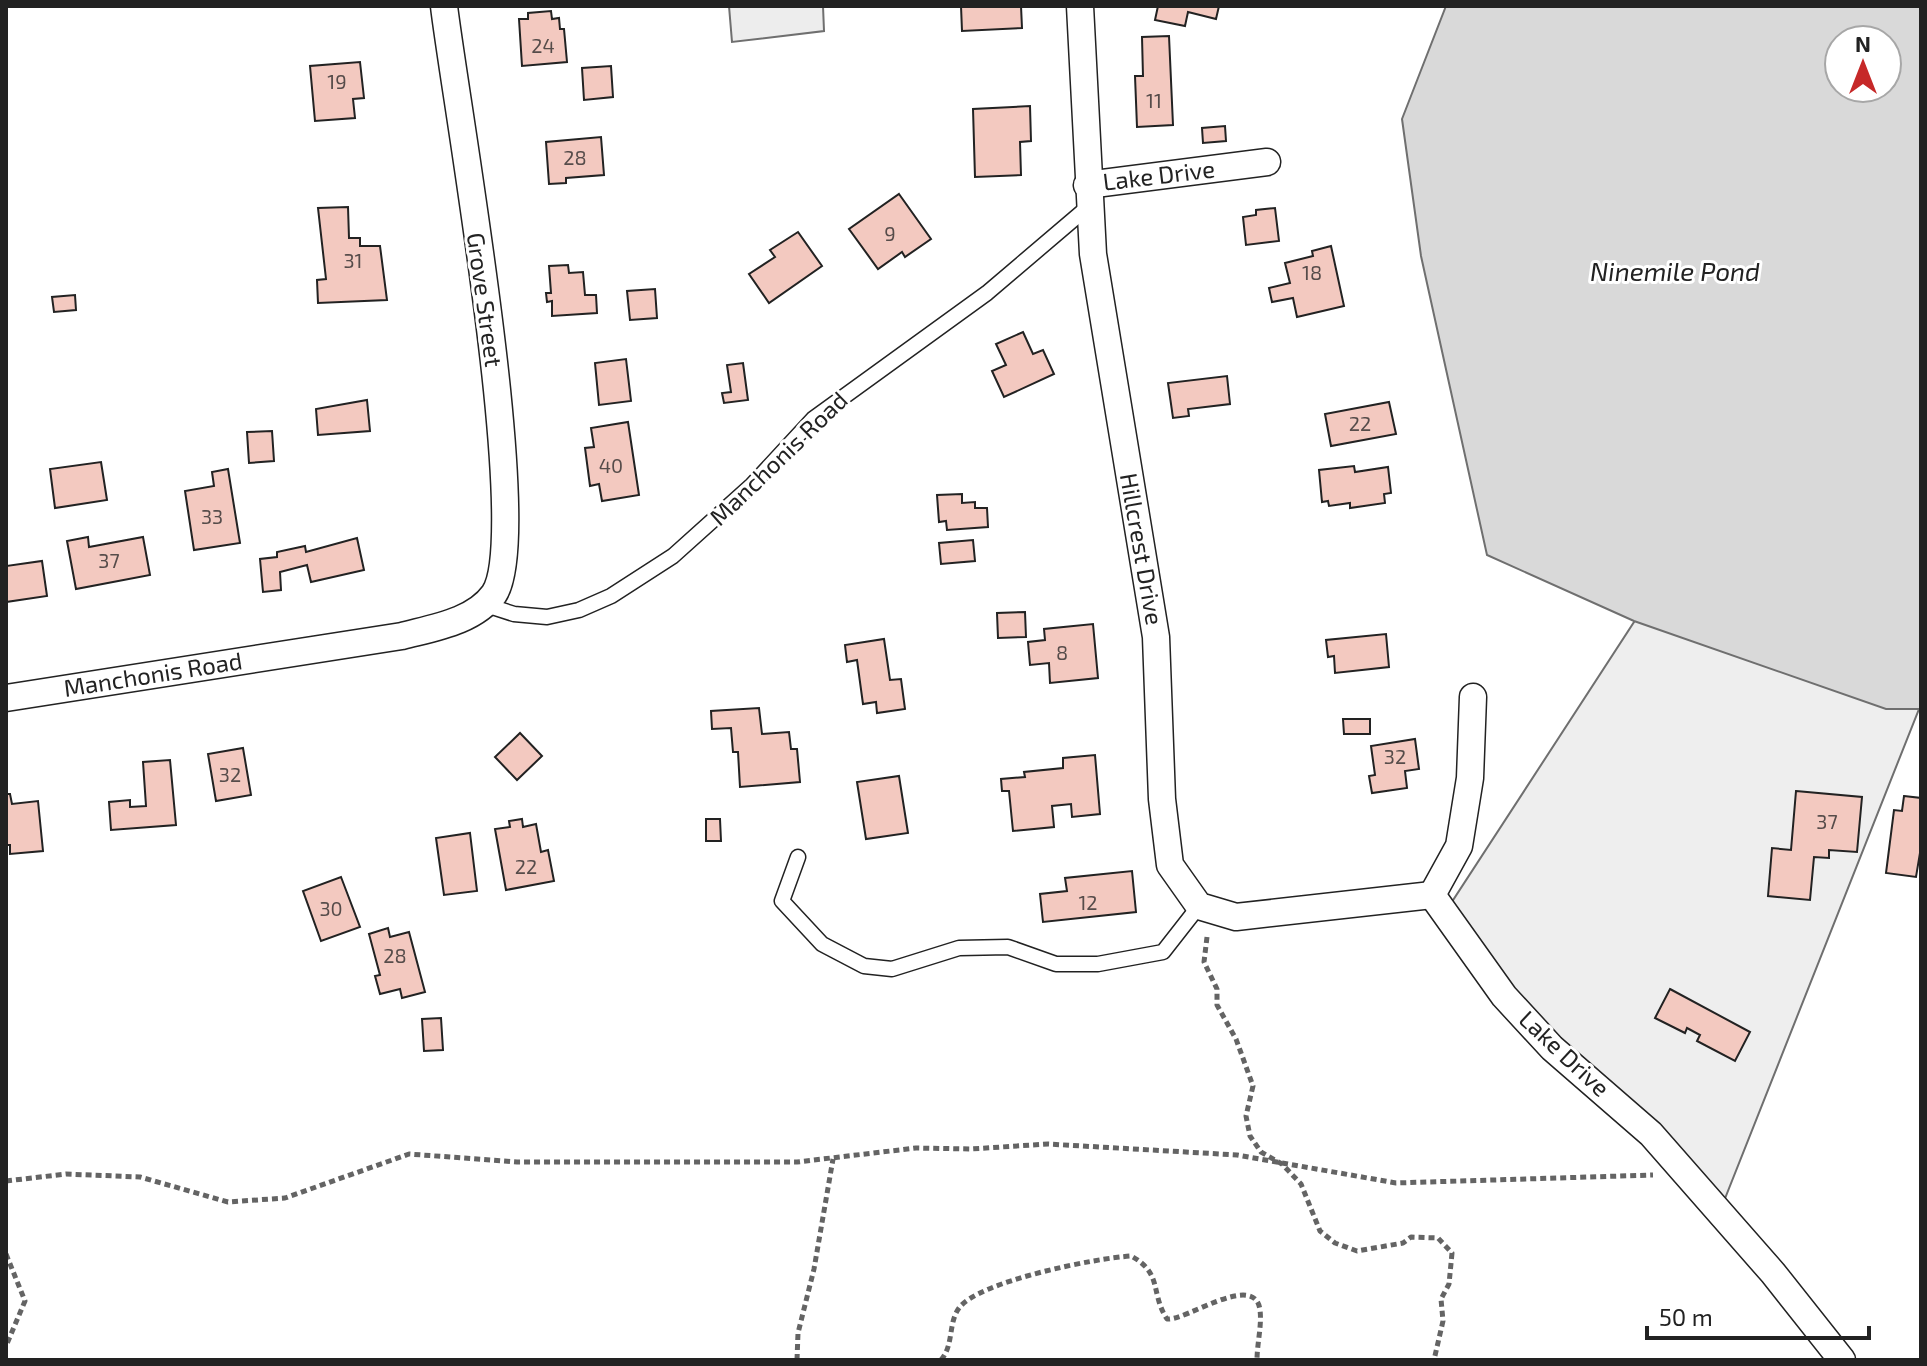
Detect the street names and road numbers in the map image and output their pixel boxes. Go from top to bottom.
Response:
street label: Lake Drive [1101,153,1216,196]
street label: Grove Street [462,231,509,369]
street label: Manchonis Road [703,385,853,531]
street label: Hillcrest Drive [1115,470,1170,627]
street label: Manchonis Road [62,645,244,702]
street label: Lake Drive [1514,1004,1616,1102]

